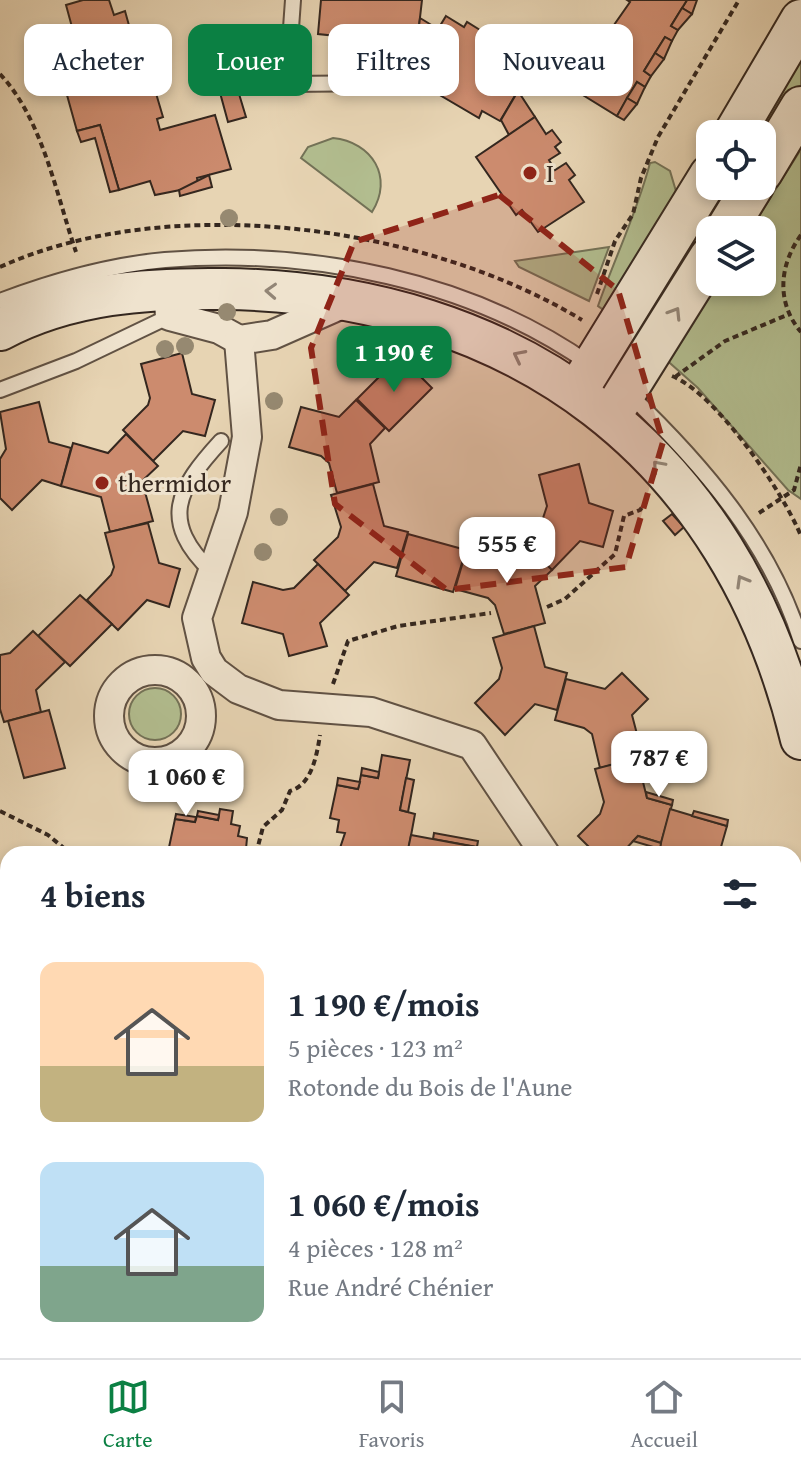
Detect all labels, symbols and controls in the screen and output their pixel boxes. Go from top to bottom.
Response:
chip: Acheter [24,24,172,96]
chip: Louer [188,24,312,96]
chip: Filtres [328,24,459,96]
chip: Nouveau [475,24,633,96]
map controls [696,120,776,296]
button: locate [696,120,776,200]
place label: I [546,153,554,192]
marker: I [521,164,539,182]
button: layers [696,216,776,296]
one-way arrow [264,283,277,300]
one-way arrow [665,308,680,322]
pin: 1 190 € [320,326,468,394]
text: 1 190 € [355,332,433,371]
one-way arrow [512,351,527,366]
one-way arrow [654,461,668,476]
place label: thermidor [118,463,231,502]
marker: thermidor [93,474,111,492]
pin: 555 € [451,517,563,585]
text: 555 € [477,523,537,562]
one-way arrow [736,575,752,589]
pin: 787 € [603,731,715,799]
text: 787 € [629,737,689,776]
pin: 1 060 € [112,750,260,818]
text: 1 060 € [147,756,225,795]
text: 4 biens [40,870,146,919]
icon: filters [718,872,762,916]
text: 1 190 €/mois [288,979,480,1028]
icon: home [104,994,200,1090]
text: 5 pièces · 123 m² [288,1028,463,1067]
text: Rotonde du Bois de l'Aune [288,1067,573,1106]
text: 1 060 €/mois [288,1179,480,1228]
icon: home [104,1194,200,1290]
text: 4 pièces · 128 m² [288,1228,463,1267]
text: Rue André Chénier [288,1267,494,1306]
tab: Carte [103,1375,153,1455]
tab: Favoris [359,1375,424,1455]
tab: Accueil [630,1375,698,1455]

